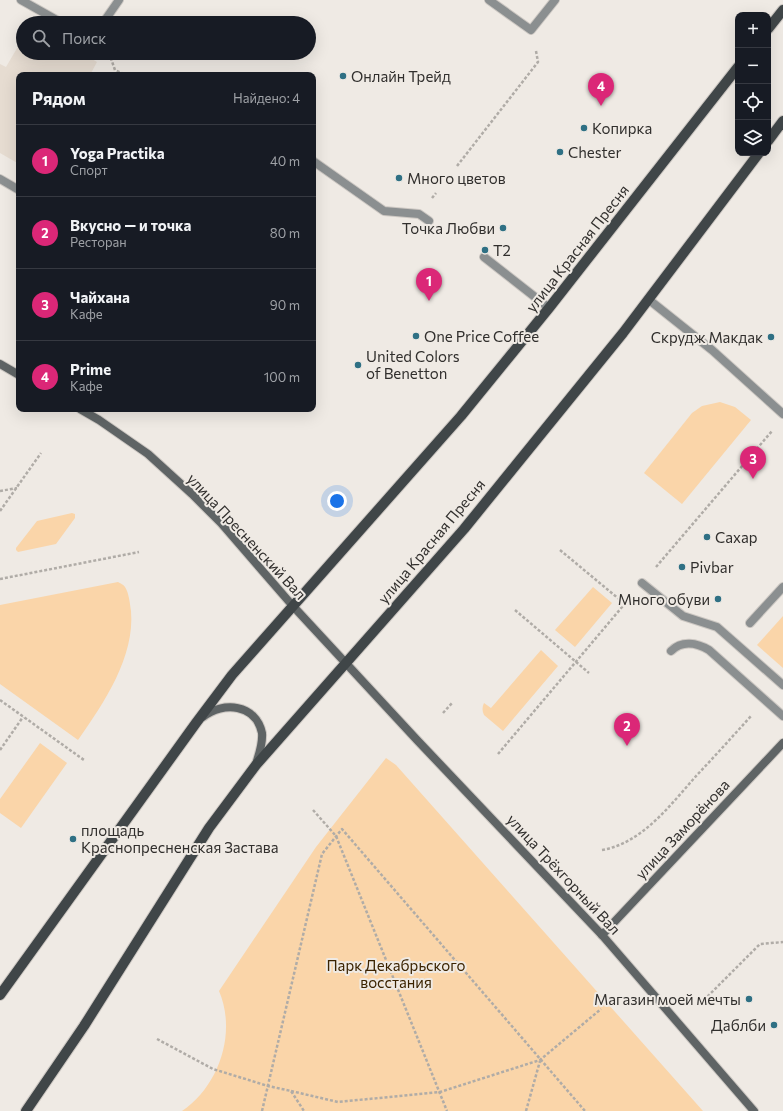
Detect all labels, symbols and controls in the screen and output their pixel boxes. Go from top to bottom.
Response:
map controls [735,12,771,156]
button: + [735,12,771,48]
search box [16,16,316,60]
icon: search [30,27,52,49]
text: Поиск [62,29,106,47]
button: − [735,48,771,84]
place label: Онлайн Трейд [351,67,451,85]
marker: Онлайн Трейд [338,71,348,81]
pin: 4 [588,73,614,106]
button: locate [735,84,771,120]
text: Рядом [32,88,86,109]
text: Найдено: 4 [233,90,300,106]
place label: Копирка [592,119,652,137]
button: layers [735,120,771,156]
marker: Копирка [579,123,589,133]
place label: Chester [568,143,622,161]
text: Yoga Practika [70,144,165,162]
marker: Chester [555,147,565,157]
text: 1 [42,153,48,169]
text: 40 m [270,153,300,169]
text: Спорт [70,162,108,178]
place label: Много цветов [407,169,506,187]
marker: Много цветов [394,173,404,183]
street label: улица Красная Пресня [522,181,632,315]
text: Вкусно — и точка [70,216,191,234]
place label: Точка Любви [402,219,495,237]
marker: Точка Любви [498,223,508,233]
text: 2 [41,225,49,241]
text: 80 m [270,225,300,241]
text: Ресторан [70,234,127,250]
place label: T2 [493,241,511,259]
marker: T2 [480,245,490,255]
pin: 1 [416,268,442,301]
text: Чайхана [70,288,130,306]
text: 3 [41,297,49,313]
text: 90 m [270,297,300,313]
text: Кафе [70,306,103,322]
place label: One Price Coffee [424,327,539,345]
place label: Скрудж Макдак [651,328,763,346]
marker: One Price Coffee [411,331,421,341]
marker: Скрудж Макдак [766,332,776,342]
place label: United Colors of Benetton [366,347,460,382]
text: Prime [70,360,111,378]
marker: United Colors of Benetton [353,360,363,370]
text: 4 [41,369,49,385]
text: 100 m [264,369,300,385]
text: Кафе [70,378,103,394]
pin: 3 [740,446,766,479]
street label: улица Пресненский Вал [184,469,310,603]
street label: улица Красная Пресня [374,475,488,607]
your location [327,491,347,511]
place label: Сахар [715,528,758,546]
marker: Сахар [702,532,712,542]
place label: Pivbar [690,558,734,576]
marker: Pivbar [677,562,687,572]
place label: Много обуви [618,590,710,608]
marker: Много обуви [713,594,723,604]
pin: 2 [614,713,640,746]
street label: улица Заморёнова [631,775,733,883]
street label: улица Трёхгорный Вал [503,810,625,938]
place label: площадь Краснопресненская Застава [81,821,279,856]
marker: площадь Краснопресненская Застава [68,834,78,844]
park label: Парк Декабрьского восстания [326,956,466,991]
place label: Магазин моей мечты [594,990,741,1008]
marker: Магазин моей мечты [744,994,754,1004]
place label: Даблби [711,1016,766,1034]
marker: Даблби [769,1020,779,1030]

